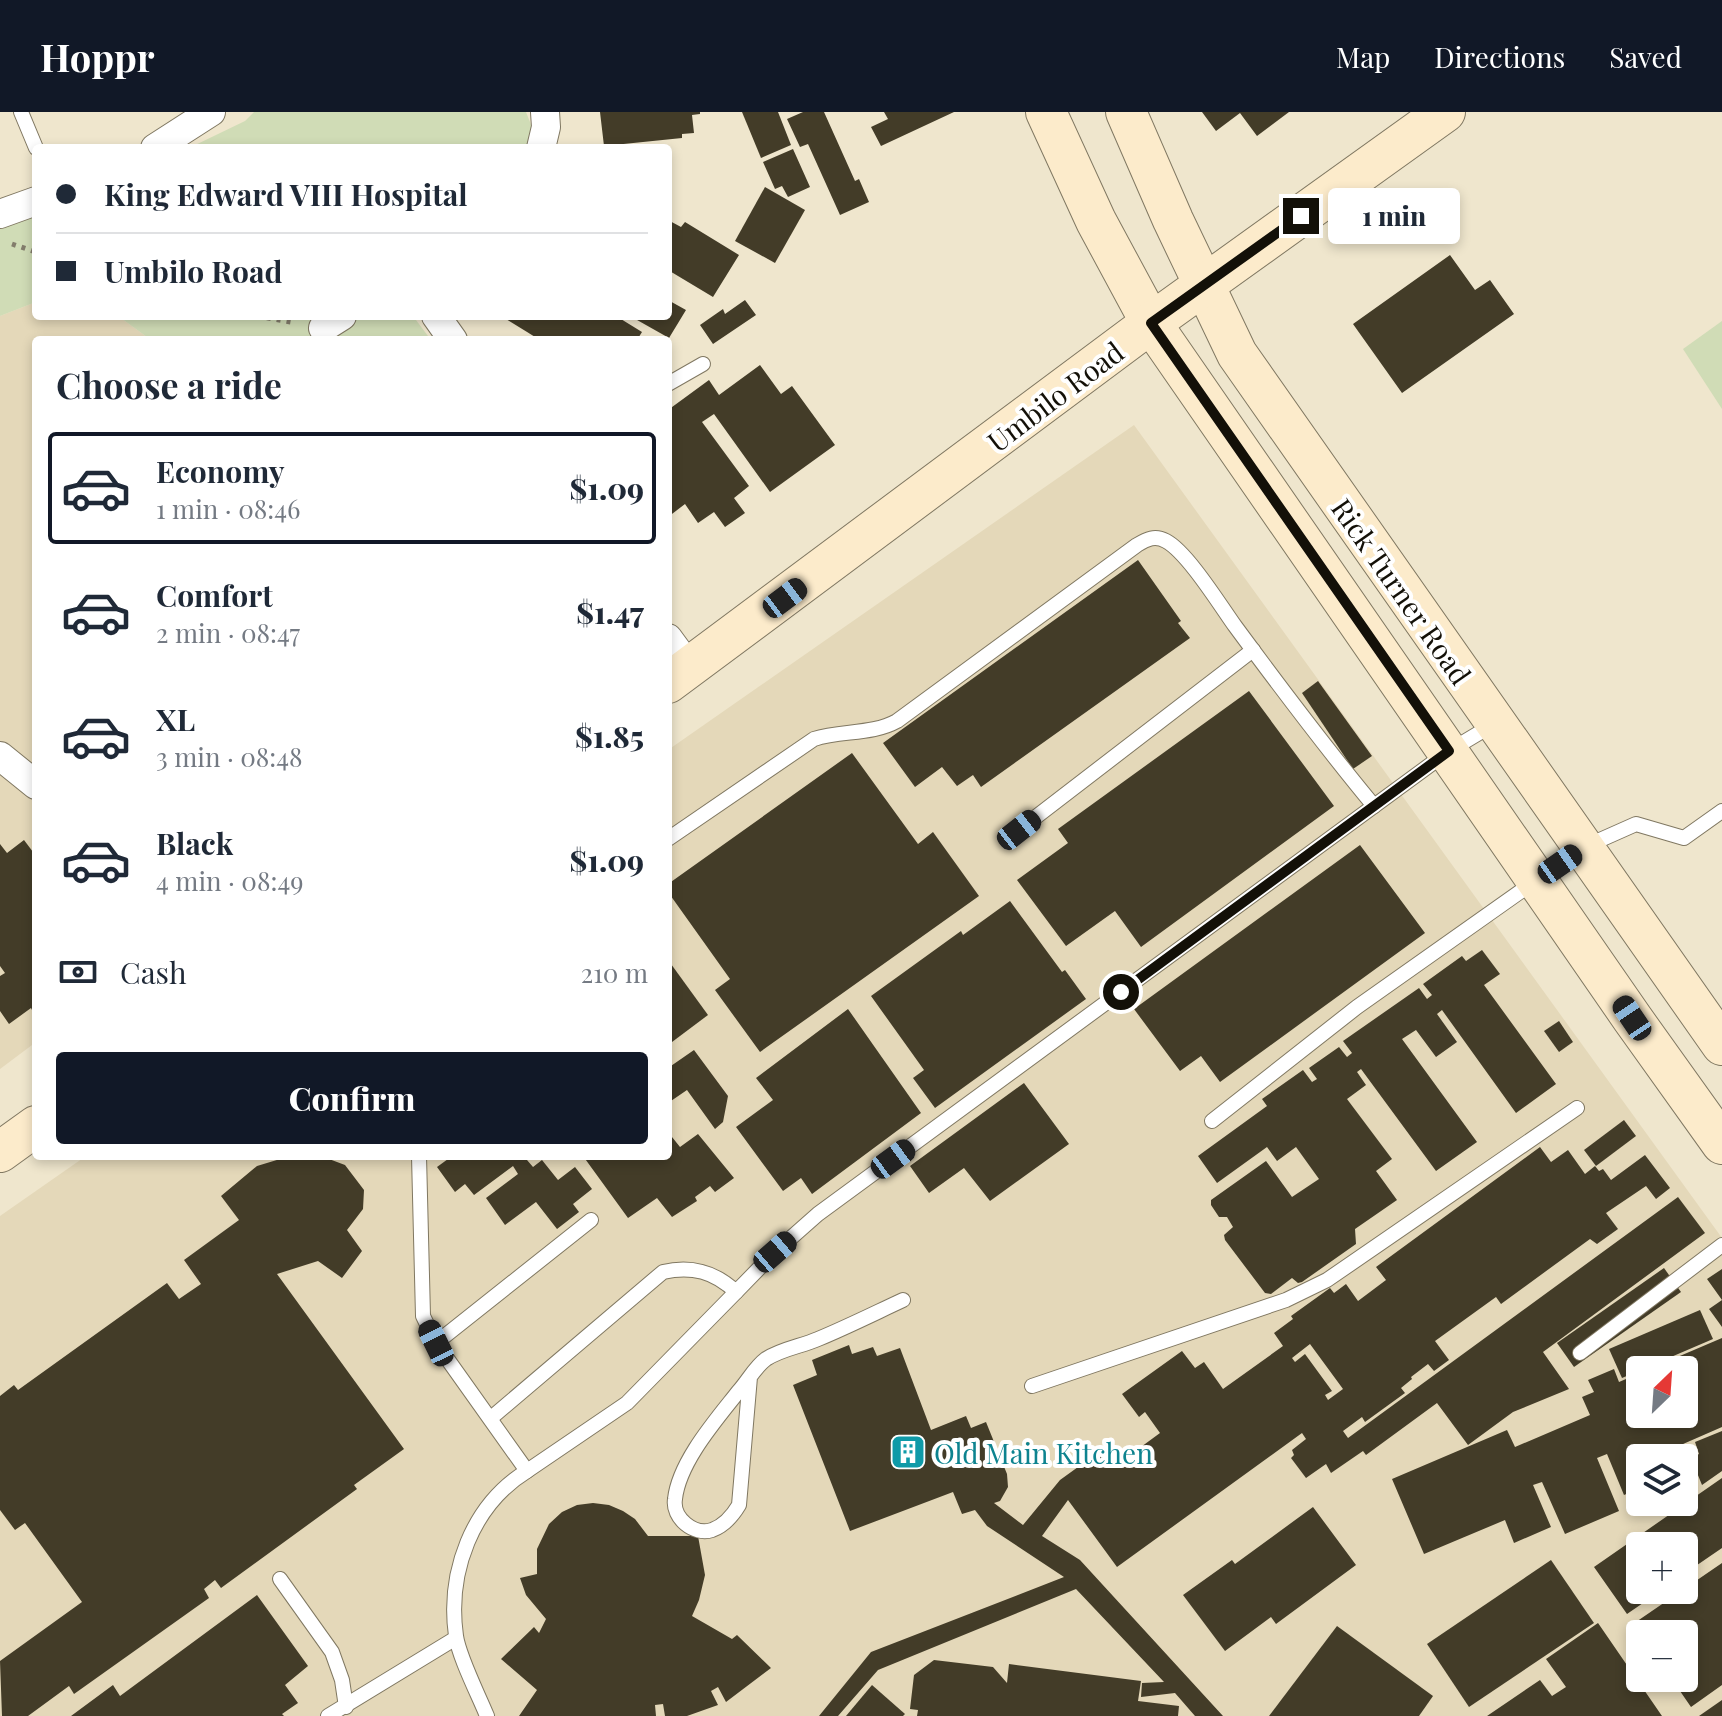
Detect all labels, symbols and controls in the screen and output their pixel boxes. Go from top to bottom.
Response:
text: Hoppr [40,31,155,82]
text: Map [1336,38,1390,75]
text: Directions [1434,38,1565,75]
text: Saved [1609,38,1682,75]
text: King Edward VIII Hospital [104,174,468,214]
callout: 1 min [1329,188,1461,244]
route end [1283,198,1319,234]
text: 1 min [1362,198,1426,233]
text: Umbilo Road [104,251,283,291]
street label: Umbilo Road [979,333,1131,459]
text: Choose a ride [56,360,282,408]
text: Economy [156,451,285,491]
icon: car [60,452,132,524]
text: $1.09 [570,468,644,508]
text: 1 min · 08:46 [156,491,300,526]
street label: Rick Turner Road [1324,491,1480,691]
car [759,574,811,622]
text: Comfort [156,575,273,615]
icon: car [60,576,132,648]
text: $1.47 [576,592,644,632]
text: 2 min · 08:47 [156,615,300,650]
text: XL [156,699,195,739]
icon: car [60,700,132,772]
text: $1.85 [575,716,644,756]
text: 3 min · 08:48 [156,739,303,774]
car [993,806,1045,854]
text: Black [156,823,233,863]
icon: car [60,824,132,896]
text: $1.09 [570,840,644,880]
car [1533,840,1587,888]
text: 4 min · 08:49 [156,863,303,898]
icon: cash [56,950,100,994]
text: Cash [120,952,187,992]
text: 210 m [581,955,648,990]
route start [1103,974,1139,1010]
car [1609,991,1655,1045]
button: Confirm [56,1052,648,1144]
car [867,1135,919,1183]
car [749,1227,801,1277]
car [415,1316,457,1370]
north arrow [1626,1356,1698,1428]
map controls [1626,1356,1698,1692]
building icon: Old Main Kitchen [889,1433,927,1471]
place label: Old Main Kitchen [934,1434,1153,1471]
button: layers [1626,1444,1698,1516]
button: + [1626,1532,1698,1604]
button: − [1626,1620,1698,1692]

